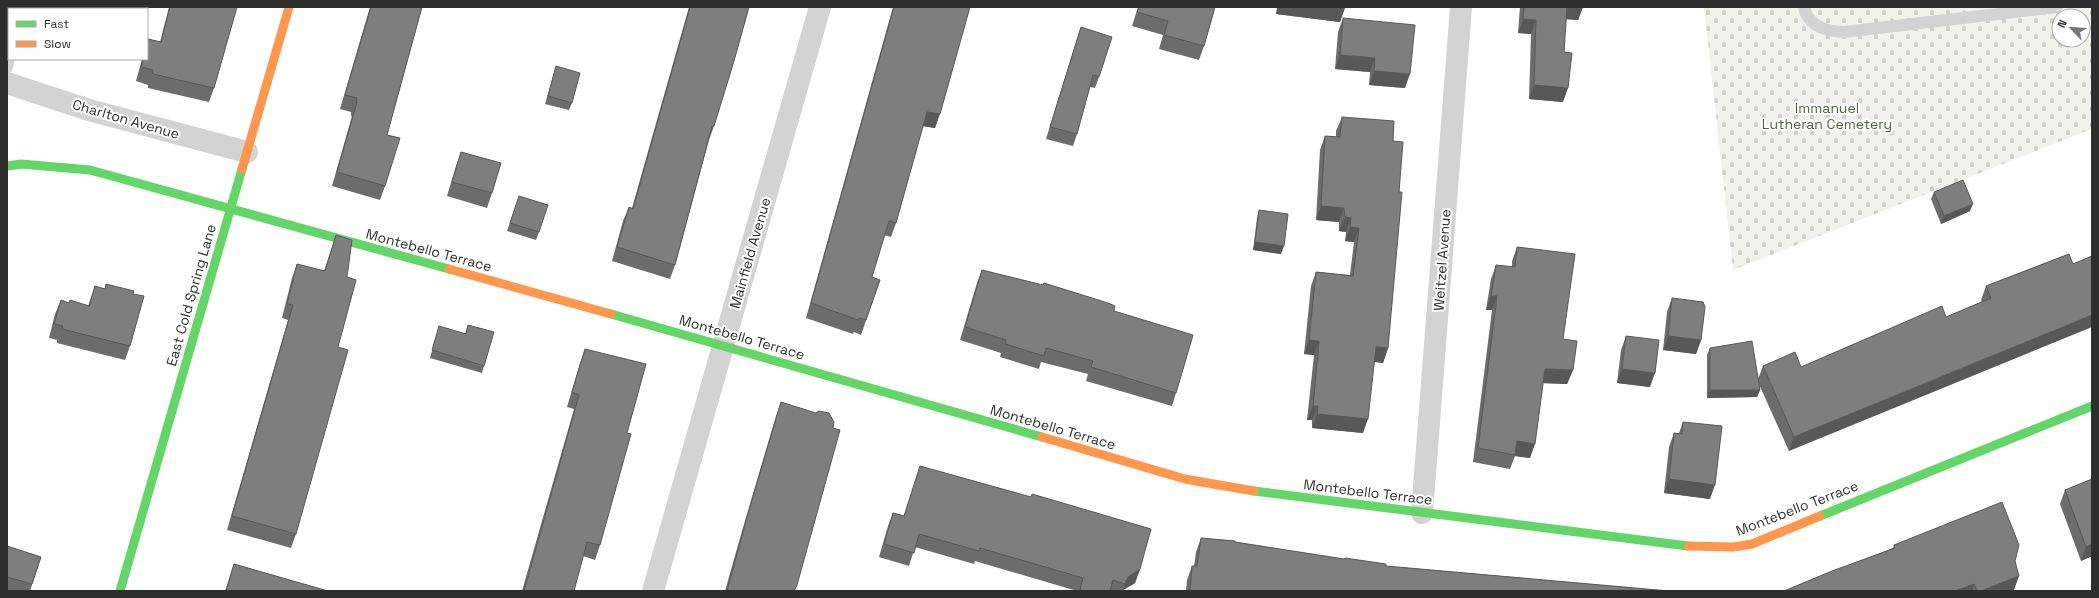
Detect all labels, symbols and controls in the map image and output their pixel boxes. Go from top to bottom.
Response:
legend [8,8,148,60]
north arrow [2051,8,2091,48]
text: Fast [44,16,69,32]
text: N [2054,17,2070,30]
text: Slow [44,36,71,52]
street label: Charlton Avenue [70,95,182,143]
park label: Immanuel Lutheran Cemetery [1762,99,1892,133]
street label: Mainfield Avenue [726,195,774,311]
street label: Weitzel Avenue [1429,209,1455,311]
street label: East Cold Spring Lane [162,222,220,368]
street label: Montebello Terrace [364,225,494,275]
street label: Montebello Terrace [677,310,807,364]
street label: Montebello Terrace [988,400,1118,454]
street label: Montebello Terrace [1303,475,1433,509]
street label: Montebello Terrace [1733,476,1861,540]

